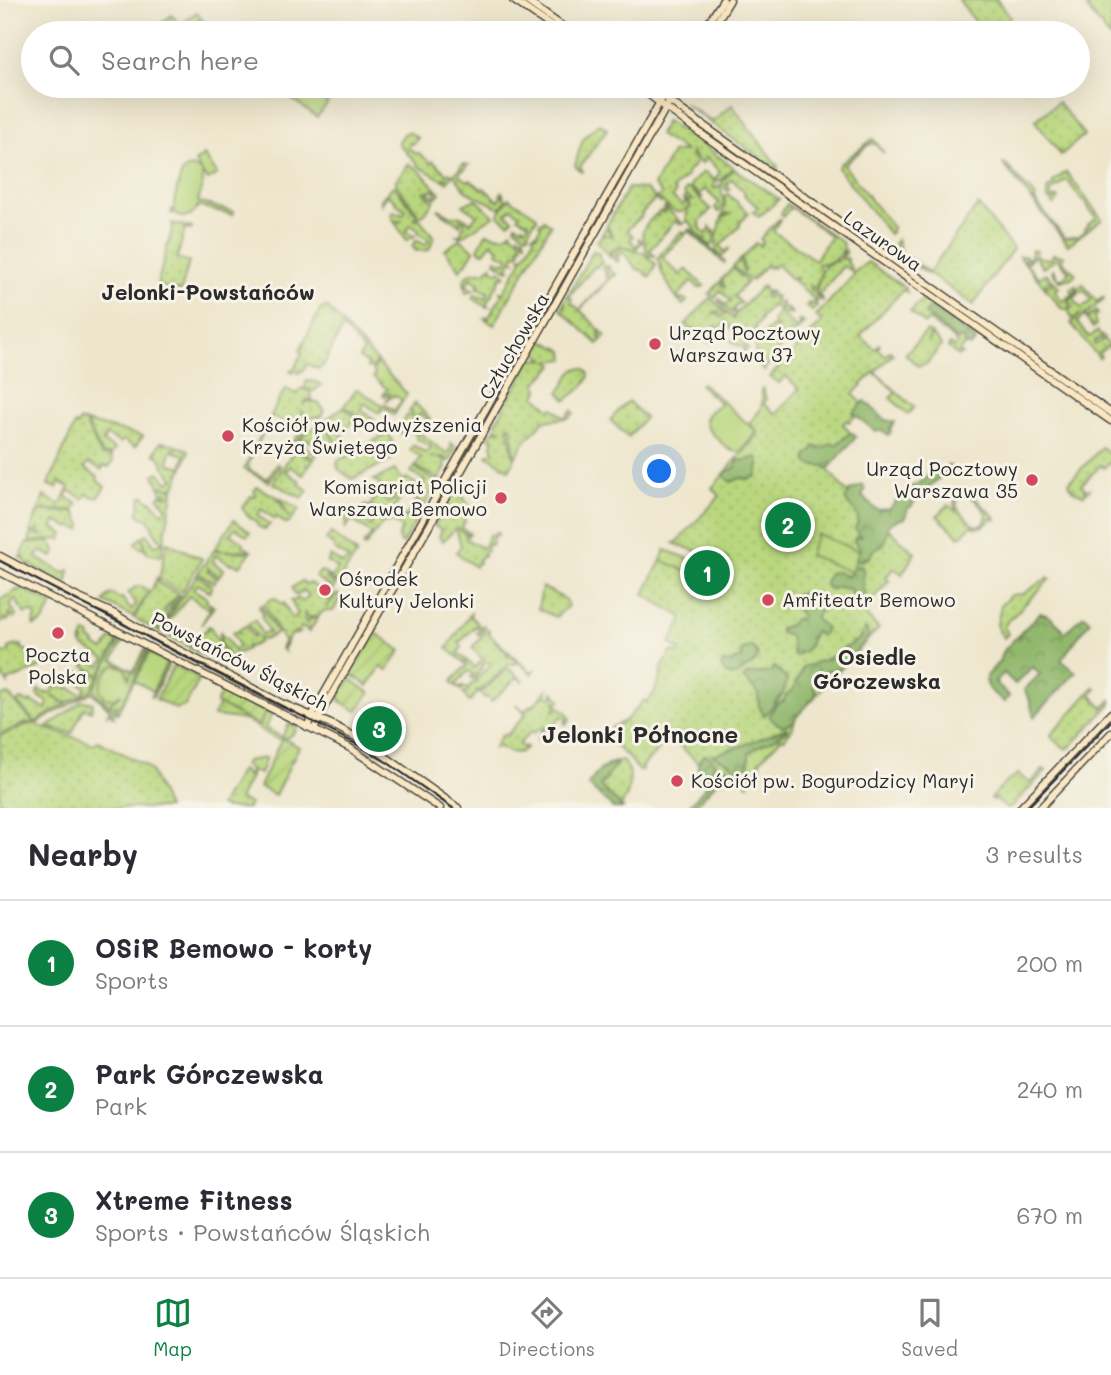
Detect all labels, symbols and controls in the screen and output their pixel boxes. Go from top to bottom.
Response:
search box [21,21,1090,98]
icon: search [45,41,83,79]
text: Search here [101,43,259,77]
street label: Lazurowa [839,204,927,277]
district label: Jelonki-Powstańców [101,278,315,305]
street label: Człuchowska [473,288,554,404]
place label: Urząd Pocztowy Warszawa 37 [669,320,821,367]
marker: Urząd Pocztowy Warszawa 37 [647,336,663,352]
place label: Kościół pw. Podwyższenia Krzyża Świętego [242,412,482,459]
marker: Kościół pw. Podwyższenia Krzyża Świętego [220,428,236,444]
your location [642,454,676,488]
place label: Urząd Pocztowy Warszawa 35 [866,456,1018,503]
marker: Urząd Pocztowy Warszawa 35 [1024,472,1040,488]
place label: Komisariat Policji Warszawa Bemowo [309,474,487,521]
marker: Komisariat Policji Warszawa Bemowo [493,490,509,506]
pin: 2 [765,499,811,551]
pin: 1 [684,547,730,599]
place label: Ośrodek Kultury Jelonki [339,566,475,613]
marker: Ośrodek Kultury Jelonki [317,582,333,598]
place label: Amfiteatr Bemowo [782,587,955,612]
marker: Amfiteatr Bemowo [760,592,776,608]
street label: Powstańców Śląskich [148,605,333,716]
marker: Poczta Polska [50,625,66,641]
place label: Poczta Polska [26,642,90,689]
district label: Osiedle Górczewska [813,643,941,694]
pin: 3 [356,703,402,755]
district label: Jelonki Północne [542,719,738,749]
place label: Kościół pw. Bogurodzicy Maryi [691,768,975,793]
marker: Kościół pw. Bogurodzicy Maryi [669,773,685,789]
text: Nearby [28,834,138,874]
text: 3 results [986,839,1083,869]
text: OSiR Bemowo - korty [95,931,372,965]
text: 1 [46,948,56,978]
text: 200 m [1016,948,1083,978]
text: Sports [95,965,169,995]
text: Park Górczewska [95,1057,324,1091]
text: 2 [45,1074,57,1104]
text: 240 m [1017,1074,1083,1104]
text: Park [95,1091,147,1121]
text: Xtreme Fitness [95,1183,293,1217]
text: 3 [44,1200,58,1230]
text: 670 m [1016,1200,1083,1230]
text: Sports · Powstańców Śląskich [95,1217,430,1247]
tab: Map [153,1294,192,1361]
tab: Directions [498,1294,595,1361]
tab: Saved [901,1294,958,1361]

